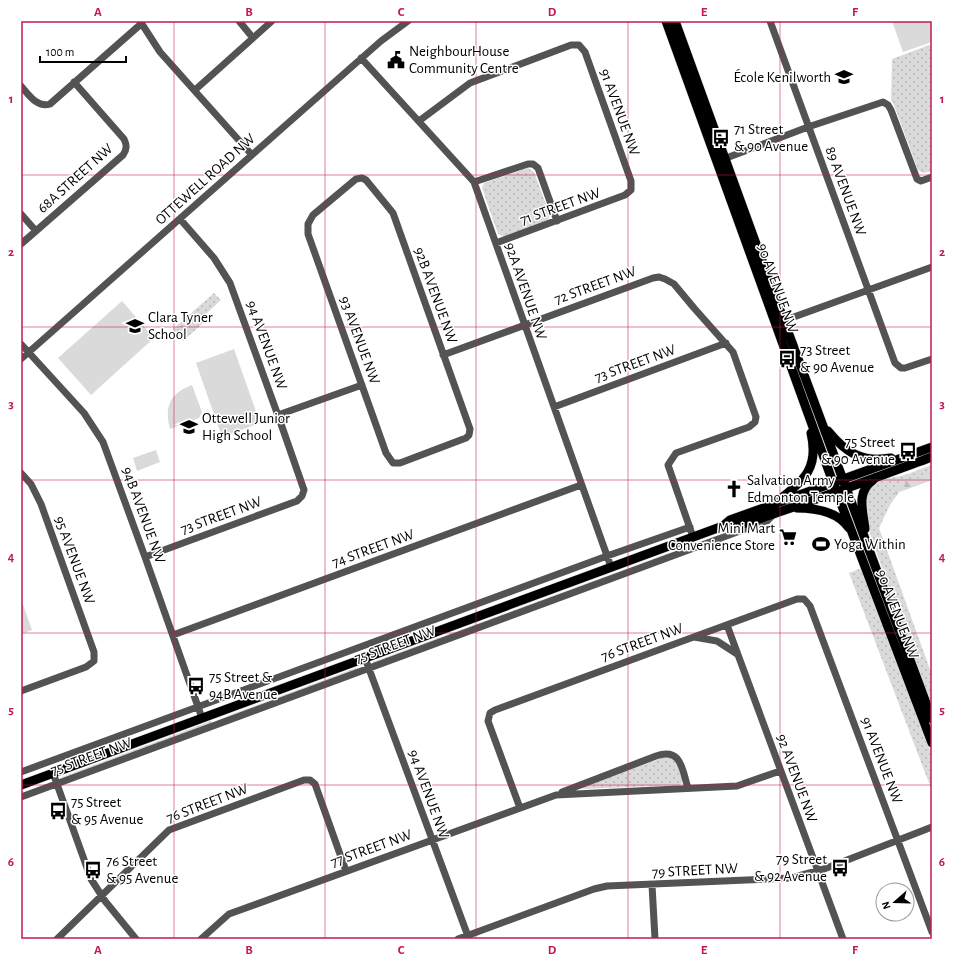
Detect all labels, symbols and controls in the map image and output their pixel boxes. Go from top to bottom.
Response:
text: A [94,6,102,19]
text: B [245,6,253,19]
text: C [398,6,405,19]
text: D [548,6,557,19]
text: E [701,6,708,19]
text: F [852,6,859,19]
scale bar [40,38,126,64]
place label: NeighbourHouse Community Centre [409,44,519,76]
text: 100 m [46,46,74,58]
public building icon: NeighbourHouse Community Centre [386,50,406,70]
street label: 91 AVENUE NW [597,67,642,158]
school or university icon: École Kenilworth [834,67,854,87]
place label: École Kenilworth [734,68,831,85]
text: 1 [9,93,13,106]
text: 1 [940,93,944,106]
place label: 71 Street & 90 Avenue [734,122,808,154]
bus stop icon: 71 Street & 90 Avenue [711,128,731,148]
street label: OTTEWELL ROAD NW [153,131,258,228]
street label: 68A STREET NW [35,140,116,216]
street label: 89 AVENUE NW [823,145,869,238]
street label: 71 STREET NW [518,185,603,228]
street label: 92A AVENUE NW [502,241,549,342]
street label: 90 AVENUE NW [754,241,801,336]
street label: 92B AVENUE NW [411,245,460,346]
text: 2 [8,246,14,259]
text: 2 [939,246,945,259]
street label: 72 STREET NW [552,264,639,307]
street label: 93 AVENUE NW [337,294,383,387]
street label: 94 AVENUE NW [243,299,290,392]
place label: Clara Tyner School [148,310,213,342]
school or university icon: Clara Tyner School [125,316,145,336]
street label: 73 STREET NW [593,342,678,385]
place label: 73 Street & 90 Avenue [800,343,874,375]
bus stop icon: 73 Street & 90 Avenue [777,349,797,369]
text: 3 [8,398,14,411]
text: 3 [939,398,945,411]
place label: Ottewell Junior High School [202,411,290,443]
school or university icon: Ottewell Junior High School [179,417,199,437]
place label: 75 Street & 90 Avenue [821,435,895,467]
bus stop icon: 75 Street & 90 Avenue [898,441,918,461]
street label: 94B AVENUE NW [119,465,168,566]
place label: Salvation Army Edmonton Temple [747,473,854,505]
church icon: Salvation Army Edmonton Temple [724,479,744,499]
street label: 73 STREET NW [179,494,264,537]
street label: 95 AVENUE NW [52,514,98,607]
place label: Mini Mart Convenience Store [668,521,775,553]
street label: 74 STREET NW [330,526,417,570]
supermarket icon: Mini Mart Convenience Store [778,527,798,547]
sports icon: Yoga Within [811,534,831,554]
place label: Yoga Within [834,537,906,552]
text: 4 [8,551,15,564]
text: 4 [939,551,946,564]
street label: 90 AVENUE NW [874,568,922,661]
street label: 76 STREET NW [599,621,686,664]
street label: 75 STREET NW [353,623,438,666]
place label: 75 Street & 94B Avenue [209,670,278,702]
bus stop icon: 75 Street & 94B Avenue [186,676,206,696]
text: 5 [8,704,14,717]
text: 5 [939,704,945,717]
street label: 91 AVENUE NW [858,715,905,806]
street label: 92 AVENUE NW [774,732,820,825]
street label: 75 STREET NW [49,735,134,778]
street label: 94 AVENUE NW [405,748,452,841]
street label: 76 STREET NW [164,781,251,826]
place label: 75 Street & 95 Avenue [71,795,143,827]
bus stop icon: 75 Street & 95 Avenue [48,801,68,821]
street label: 77 STREET NW [329,827,414,870]
place label: 79 Street & 92 Avenue [754,852,827,884]
place label: 76 Street & 95 Avenue [106,854,178,886]
text: 6 [8,856,14,869]
text: 6 [939,856,945,869]
bus stop icon: 79 Street & 92 Avenue [830,858,850,878]
bus stop icon: 76 Street & 95 Avenue [83,860,103,880]
street label: 79 STREET NW [652,861,739,880]
north arrow [875,882,915,922]
text: N [880,900,893,911]
text: A [94,944,102,957]
text: B [245,944,253,957]
text: C [398,944,405,957]
text: D [548,944,557,957]
text: E [701,944,708,957]
text: F [852,944,859,957]

